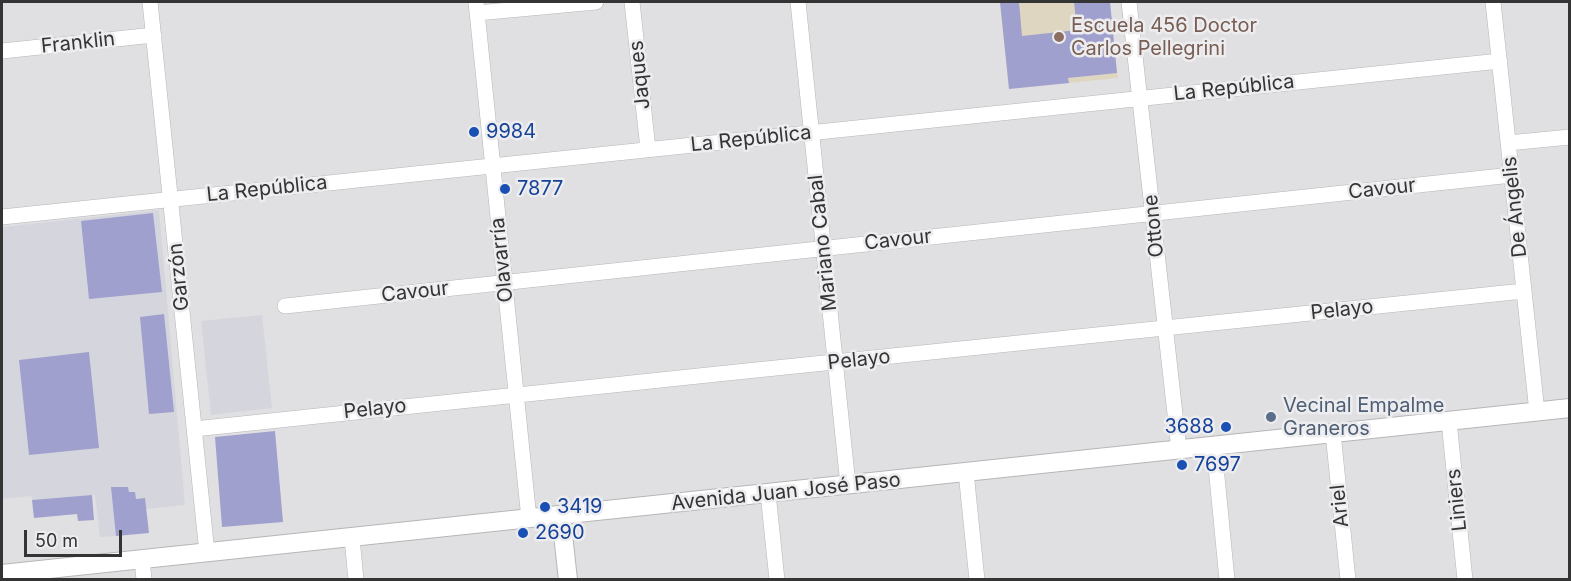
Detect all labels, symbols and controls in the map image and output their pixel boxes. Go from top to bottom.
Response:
place label: Escuela 456 Doctor Carlos Pellegrini [1071,14,1257,61]
street label: Franklin [40,27,116,59]
marker: Escuela 456 Doctor Carlos Pellegrini [1052,30,1066,44]
street label: Jaques [624,39,656,111]
street label: La República [1172,70,1296,106]
place label: 9984 [486,120,536,144]
street label: La República [689,121,813,157]
marker: 9984 [467,125,481,139]
street label: De Ángelis [1498,155,1532,259]
street label: La República [205,171,329,207]
street label: Mariano Cabal [804,174,842,312]
street label: Cavour [1347,174,1417,204]
place label: 7877 [517,177,563,201]
marker: 7877 [498,182,512,196]
street label: Ottone [1139,193,1169,259]
street label: Olavarría [486,216,518,304]
street label: Cavour [863,225,933,255]
street label: Garzón [163,242,195,312]
street label: Cavour [380,277,450,307]
street label: Pelayo [1309,295,1375,325]
street label: Pelayo [826,345,892,375]
street label: Pelayo [342,394,408,424]
place label: Vecinal Empalme Graneros [1283,394,1444,441]
marker: Vecinal Empalme Graneros [1264,410,1278,424]
place label: 3688 [1164,415,1214,439]
marker: 3688 [1219,420,1233,434]
place label: 7697 [1194,453,1241,477]
marker: 7697 [1175,458,1189,472]
street label: Avenida Juan José Paso [670,468,902,516]
street label: Liniers [1442,468,1472,532]
street label: Ariel [1326,483,1354,529]
place label: 3419 [557,495,602,519]
marker: 3419 [538,500,552,514]
scale bar [27,518,124,556]
place label: 2690 [535,521,585,545]
marker: 2690 [516,526,530,540]
text: 50 m [35,530,78,551]

